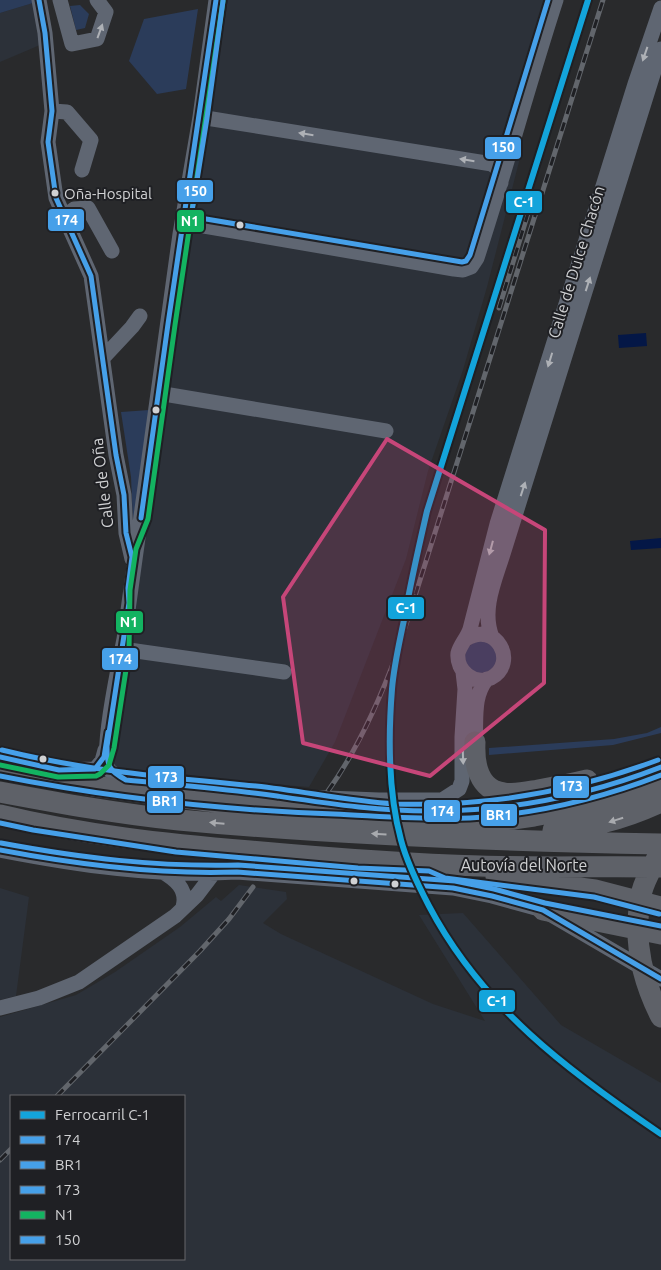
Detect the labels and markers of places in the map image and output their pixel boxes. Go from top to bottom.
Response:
place label: Oña-Hospital [64,185,152,202]
marker: Oña-Hospital [50,188,60,198]
unlabelled marker [235,220,245,230]
unlabelled marker [151,405,161,415]
unlabelled marker [38,754,48,764]
unlabelled marker [349,876,359,886]
unlabelled marker [390,879,400,889]

